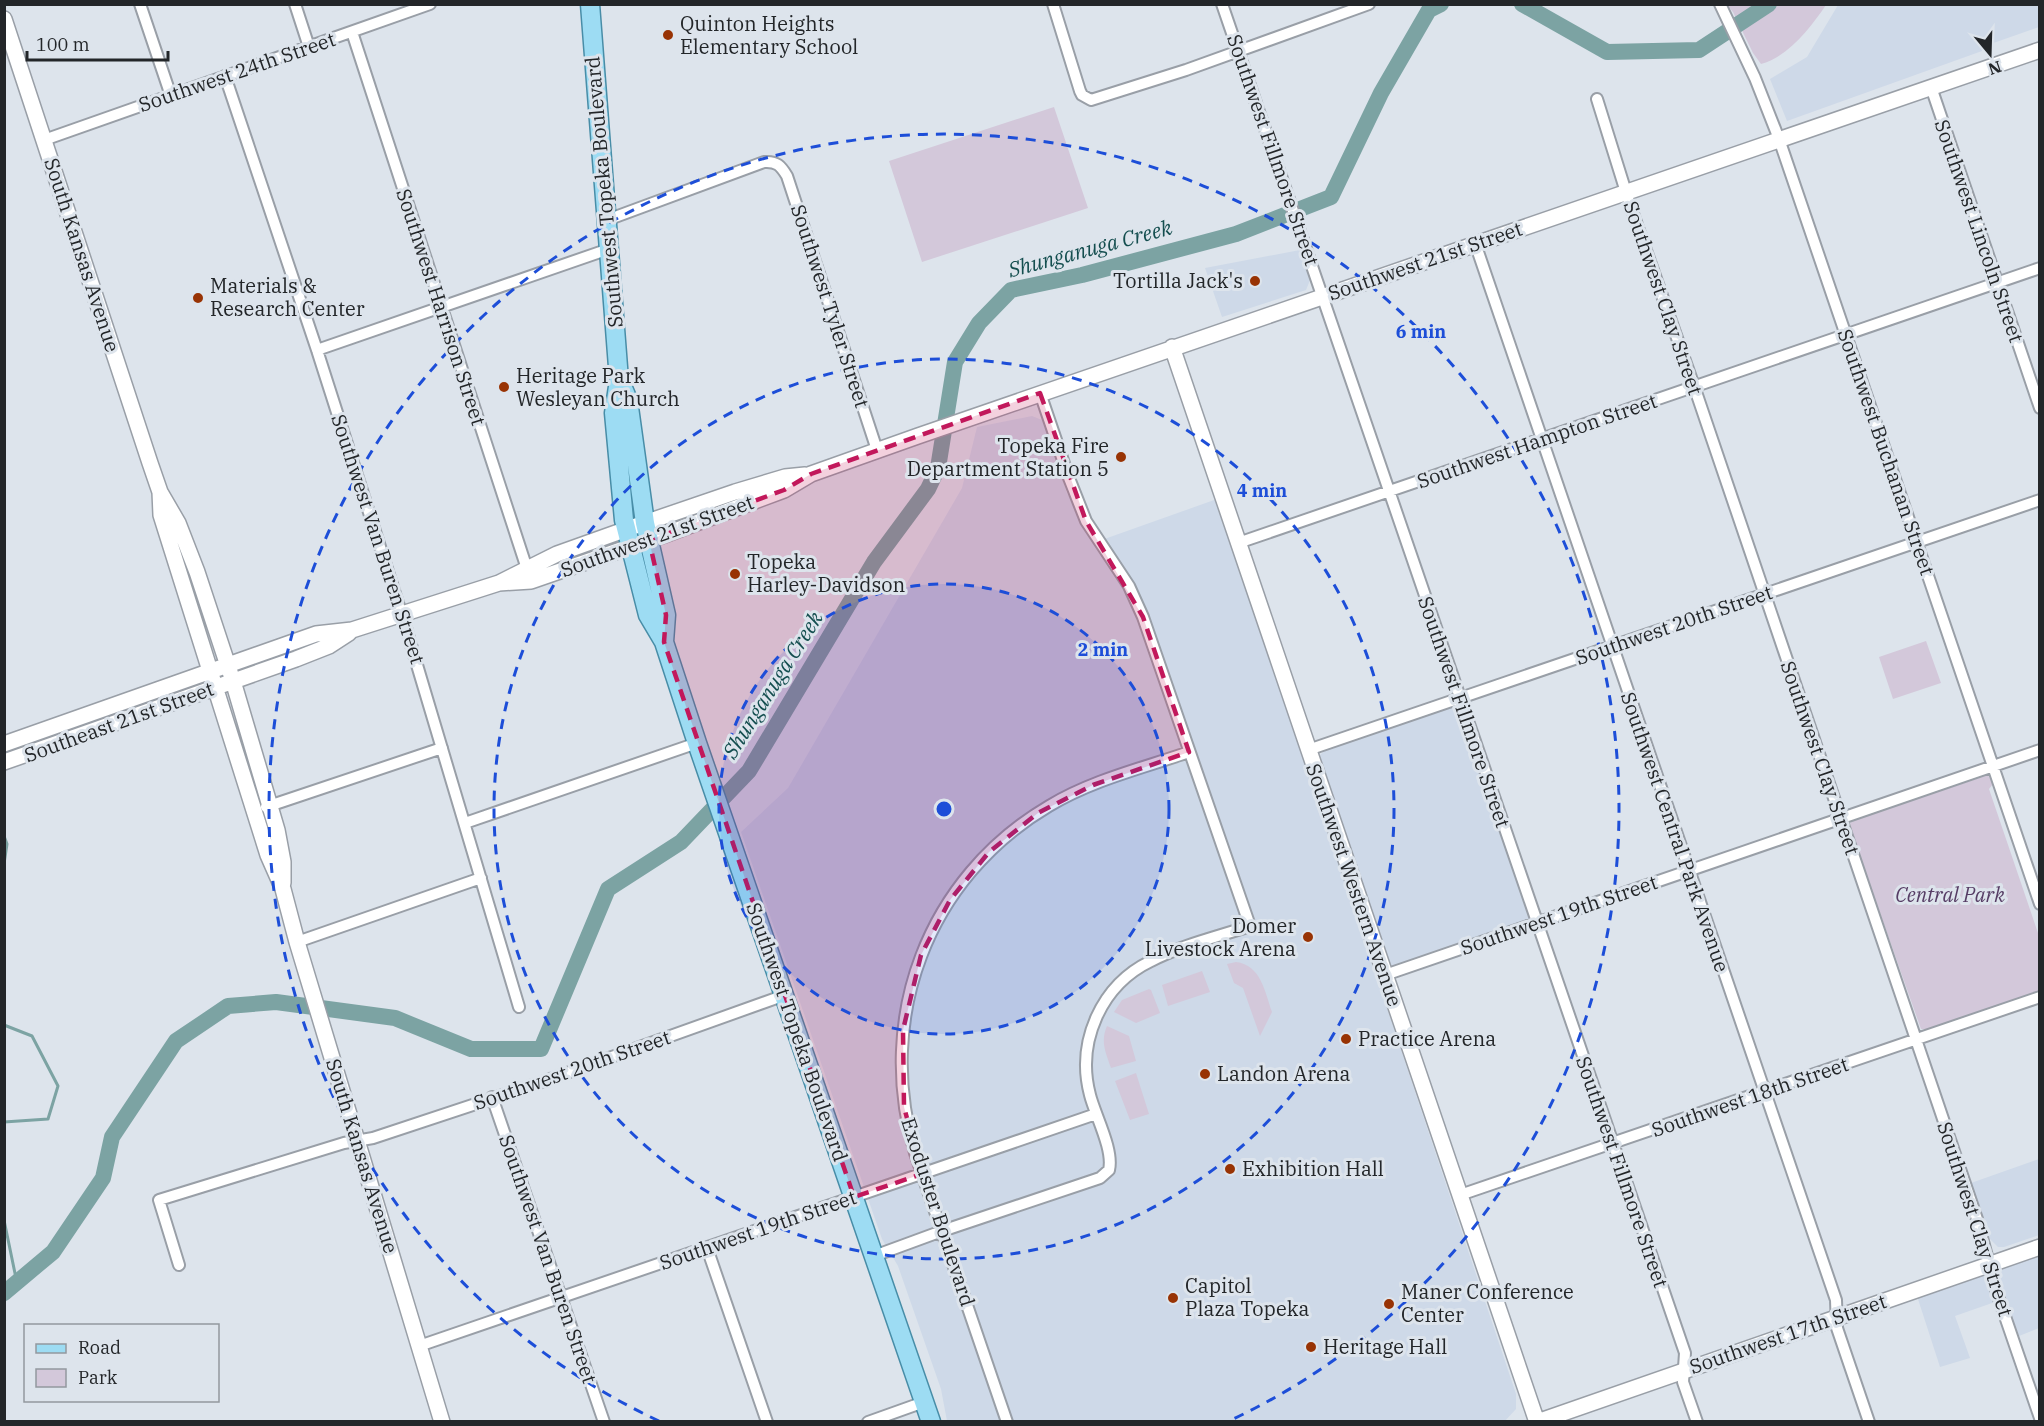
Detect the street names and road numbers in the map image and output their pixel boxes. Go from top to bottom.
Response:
street label: Southwest 24th Street [135,25,339,118]
street label: Southwest Fillmore Street [1221,30,1326,269]
street label: Southwest Topeka Boulevard [578,55,629,329]
street label: Southwest Lincoln Street [1929,116,2030,346]
street label: South Kansas Avenue [38,154,127,355]
street label: Southwest Harrison Street [390,185,493,429]
street label: Southwest Clay Street [1618,197,1709,398]
street label: Southwest Tyler Street [785,201,876,411]
street label: Southwest 21st Street [1324,215,1526,306]
street label: Southwest Buchanan Street [1832,325,1941,579]
street label: Southwest Hampton Street [1413,387,1660,494]
street label: Southwest Van Buren Street [325,410,432,667]
street label: Southwest 21st Street [557,488,757,583]
street label: Southwest 20th Street [1572,578,1776,671]
street label: Southwest Fillmore Street [1412,592,1517,831]
street label: Southwest Clay Street [1775,657,1866,858]
street label: Southeast 21st Street [20,675,217,768]
street label: Southwest Central Park Avenue [1615,688,1736,975]
street label: Southwest Western Avenue [1300,760,1409,1010]
street label: Southwest 19th Street [1457,868,1661,961]
street label: Southwest Topeka Boulevard [740,899,855,1165]
street label: Southwest 20th Street [470,1023,674,1116]
street label: Southwest 18th Street [1648,1050,1852,1143]
street label: Southwest Fillmore Street [1570,1052,1675,1291]
street label: South Kansas Avenue [320,1055,405,1257]
street label: Exoduster Boulevard [895,1114,982,1310]
street label: Southwest Clay Street [1931,1118,2020,1320]
street label: Southwest Van Buren Street [493,1131,604,1387]
street label: Southwest 19th Street [656,1183,860,1276]
street label: Southwest 17th Street [1686,1287,1890,1380]

